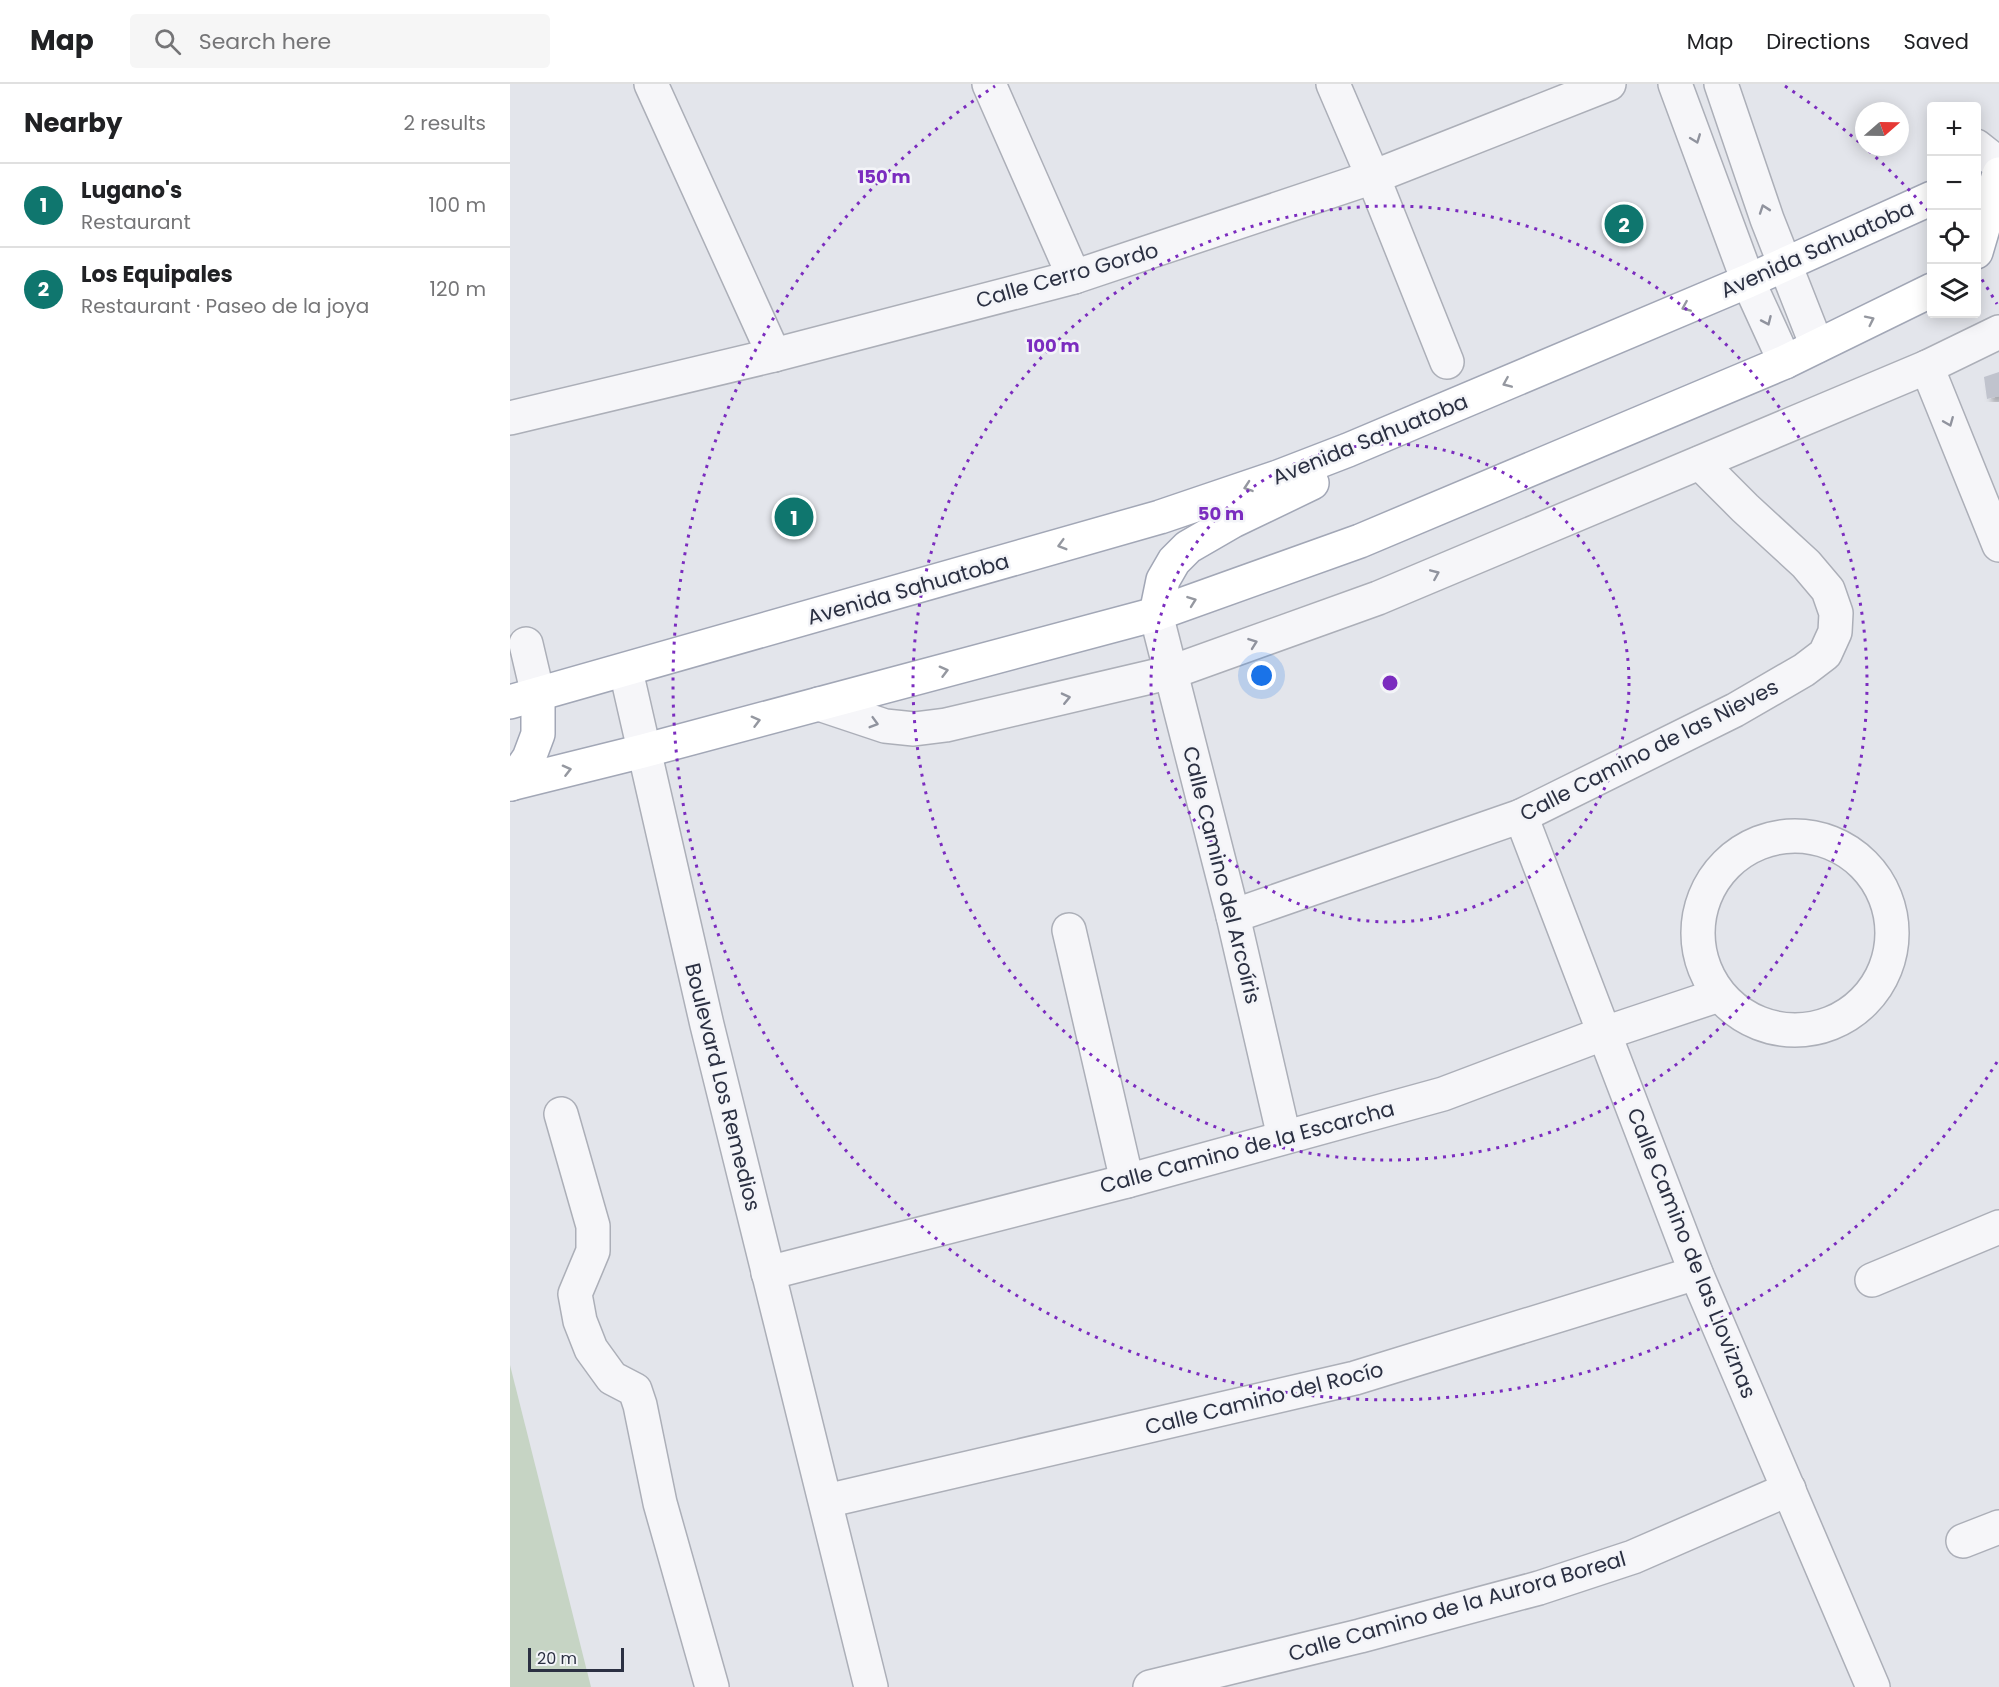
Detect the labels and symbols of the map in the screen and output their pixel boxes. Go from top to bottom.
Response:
north arrow [1855,102,1909,156]
one-way arrow [1688,133,1701,144]
text: 150 m [857,164,911,189]
street label: Avenida Sahuatoba [1716,193,1918,305]
pin: 2 [1604,202,1644,246]
one-way arrow [1758,204,1771,215]
street label: Calle Cerro Gordo [972,235,1162,315]
one-way arrow [1682,300,1693,312]
one-way arrow [1759,315,1771,326]
one-way arrow [1863,316,1874,328]
text: 100 m [1026,333,1080,358]
one-way arrow [1502,376,1513,388]
street label: Avenida Sahuatoba [1268,386,1472,492]
one-way arrow [1942,415,1954,426]
one-way arrow [1243,480,1254,493]
pin: 1 [774,494,814,540]
text: 50 m [1198,501,1244,526]
one-way arrow [1057,538,1068,550]
street label: Avenida Sahuatoba [804,546,1012,632]
one-way arrow [1428,569,1439,581]
one-way arrow [1186,596,1197,609]
one-way arrow [1247,638,1257,651]
your location [1247,661,1276,690]
one-way arrow [938,666,949,678]
street label: Calle Camino de las Nieves [1515,672,1783,828]
centre of rings [1380,673,1400,693]
one-way arrow [1060,692,1070,705]
one-way arrow [750,716,760,729]
one-way arrow [869,716,879,729]
street label: Calle Camino del Arcoíris [1176,743,1268,1007]
one-way arrow [562,765,572,778]
street label: Boulevard Los Remedios [678,960,768,1214]
street label: Calle Camino de la Escarcha [1097,1094,1397,1200]
street label: Calle Camino de las Lloviznas [1620,1104,1764,1402]
street label: Calle Camino del Rocío [1142,1354,1386,1442]
street label: Calle Camino de la Aurora Boreal [1285,1544,1629,1668]
scale bar [528,1645,624,1672]

